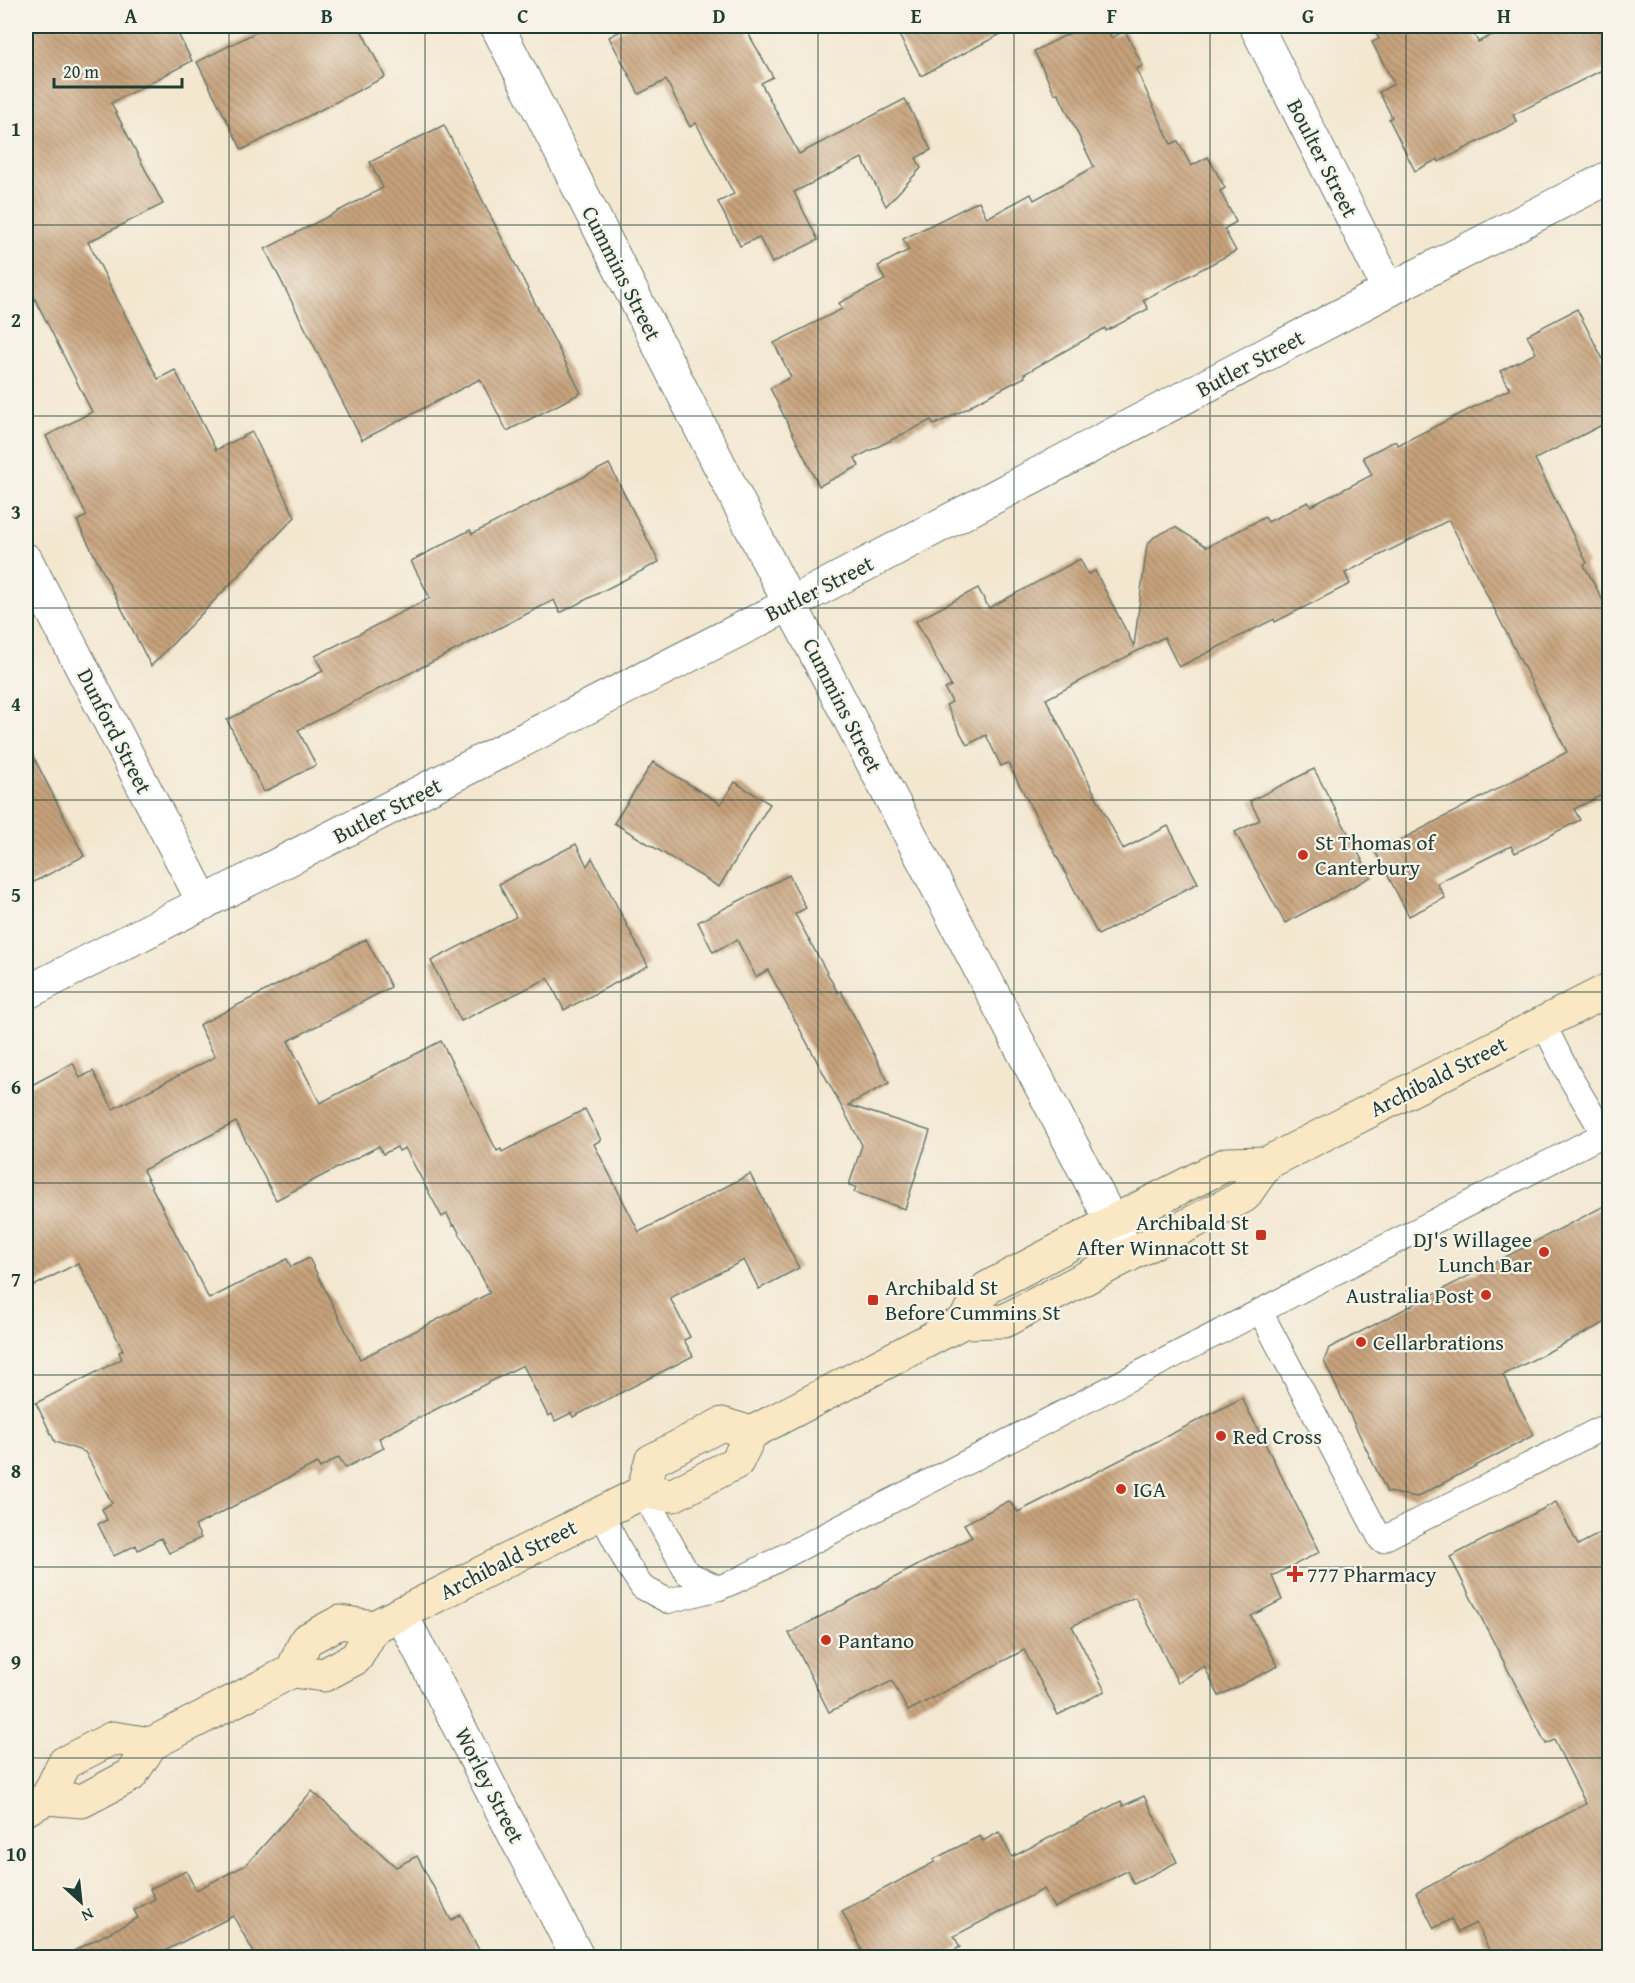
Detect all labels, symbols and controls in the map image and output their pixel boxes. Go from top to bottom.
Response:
text: A [125,1,138,30]
text: B [321,1,333,30]
text: C [517,1,529,30]
text: D [712,1,726,30]
text: E [911,1,922,30]
text: F [1107,1,1117,30]
text: G [1302,1,1314,30]
text: H [1497,1,1511,30]
scale bar [54,51,182,89]
text: 20 m [63,58,99,85]
street label: Boulter Street [1279,93,1367,223]
text: 1 [11,114,21,143]
street label: Cummins Street [574,200,670,346]
text: 2 [11,305,21,334]
street label: Butler Street [1190,321,1310,405]
text: 3 [11,497,21,526]
street label: Butler Street [759,547,879,629]
street label: Cummins Street [795,632,891,778]
street label: Dunford Street [70,663,160,800]
text: 4 [11,689,21,718]
street label: Butler Street [327,769,447,851]
place label: St Thomas of Canterbury [1315,826,1437,883]
marker: St Thomas of Canterbury [1296,848,1310,862]
text: 5 [11,880,21,909]
street label: Archibald Street [1364,1028,1512,1124]
text: 6 [11,1072,21,1101]
place label: Archibald St After Winnacott St [1077,1206,1249,1263]
place label: DJ's Willagee Lunch Bar [1413,1223,1532,1280]
marker: Archibald St After Winnacott St [1254,1228,1268,1242]
marker: DJ's Willagee Lunch Bar [1537,1245,1551,1259]
text: 7 [11,1264,21,1293]
place label: Archibald St Before Cummins St [885,1271,1061,1328]
place label: Australia Post [1346,1279,1474,1311]
marker: Australia Post [1479,1288,1493,1302]
marker: Archibald St Before Cummins St [866,1293,880,1307]
place label: Cellarbrations [1373,1326,1504,1358]
marker: Cellarbrations [1354,1335,1368,1349]
place label: Red Cross [1233,1420,1322,1452]
marker: Red Cross [1214,1429,1228,1443]
text: 8 [11,1456,21,1485]
place label: IGA [1133,1473,1167,1505]
marker: IGA [1114,1482,1128,1496]
street label: Archibald Street [434,1511,582,1607]
place label: 777 Pharmacy [1307,1558,1436,1590]
marker: 777 Pharmacy [1288,1567,1302,1581]
place label: Pantano [838,1624,914,1656]
marker: Pantano [819,1633,833,1647]
text: 9 [11,1647,21,1676]
street label: Worley Street [447,1722,533,1849]
text: 10 [6,1839,26,1868]
north arrow [51,1872,111,1932]
text: N [77,1902,98,1929]

